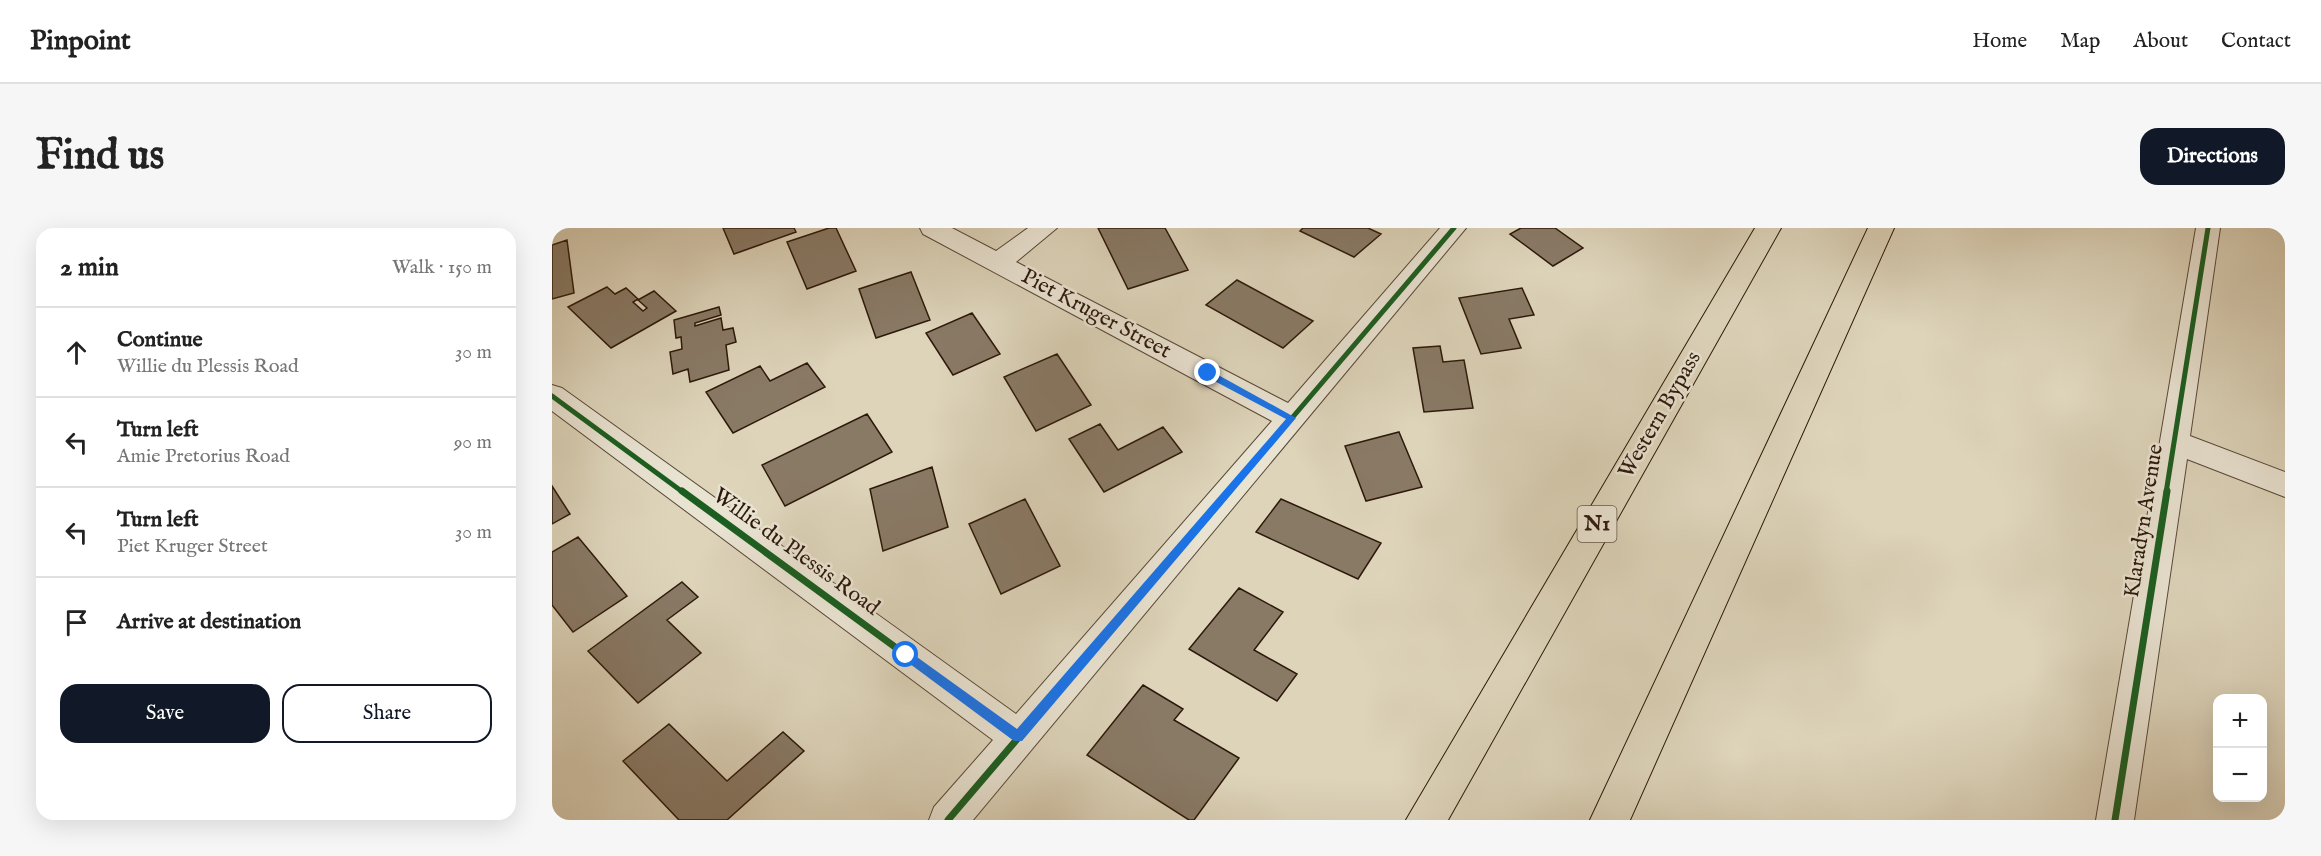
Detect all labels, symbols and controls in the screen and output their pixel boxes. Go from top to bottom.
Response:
text: Pinpoint [30,24,131,59]
text: Home [1972,28,2027,55]
text: Map [2060,28,2100,55]
text: About [2133,28,2188,55]
text: Contact [2221,28,2291,55]
button: Directions [2140,128,2285,185]
text: Find us [36,130,164,183]
text: 2 min [60,251,119,284]
text: Walk · 150 m [392,255,492,280]
street label: Piet Kruger Street [1016,263,1176,366]
text: Continue [117,326,203,354]
icon: ahead [60,336,93,369]
text: 30 m [455,340,492,365]
street label: Western Bypass [1612,346,1708,484]
text: Willie du Plessis Road [117,354,299,379]
route end [1194,359,1220,385]
text: Turn left [117,416,199,444]
icon: left [60,426,93,459]
text: 90 m [454,430,492,455]
street label: Klaradyn Avenue [2118,442,2170,600]
text: Amie Pretorius Road [117,444,290,469]
street label: Willie du Plessis Road [707,482,885,622]
text: Turn left [117,506,199,534]
road number: N1 [1578,506,1616,542]
icon: left [60,516,93,549]
text: 30 m [455,520,492,545]
text: Piet Kruger Street [117,534,268,559]
icon: arrive [60,606,93,639]
text: Arrive at destination [117,608,301,636]
route start [892,641,918,667]
button: Save [60,684,270,743]
button: Share [282,684,492,743]
map controls [2213,694,2267,802]
button: + [2213,694,2267,748]
button: − [2213,748,2267,802]

